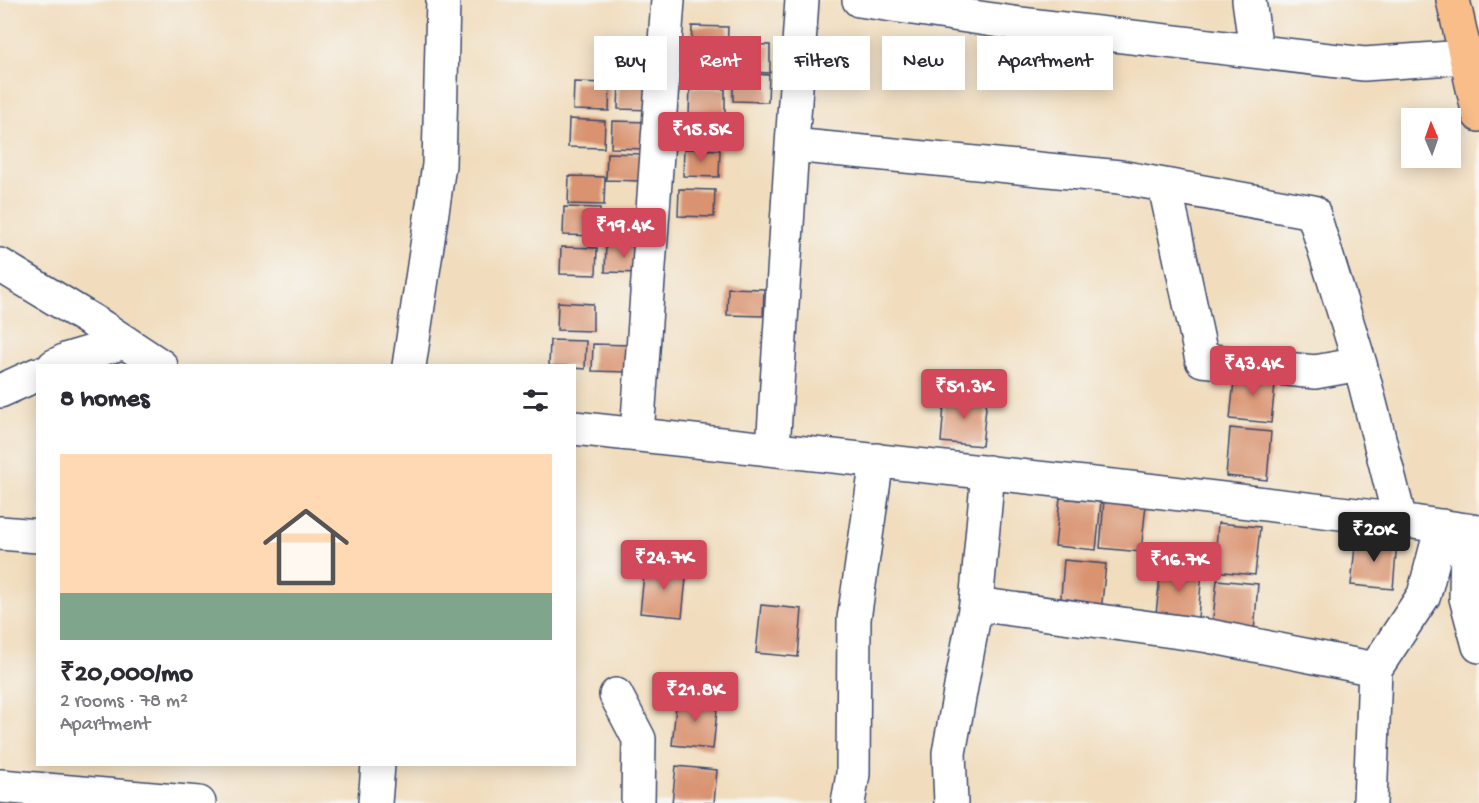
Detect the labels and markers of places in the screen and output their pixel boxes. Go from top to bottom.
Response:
pin: ₹15.5K [652,112,750,163]
pin: ₹19.4K [575,208,673,259]
pin: ₹43.4K [1204,346,1302,397]
pin: ₹51.3K [915,369,1013,420]
pin: ₹20K [1338,512,1410,563]
pin: ₹24.7K [615,540,713,591]
pin: ₹16.7K [1130,542,1228,593]
pin: ₹21.8K [646,672,744,723]

